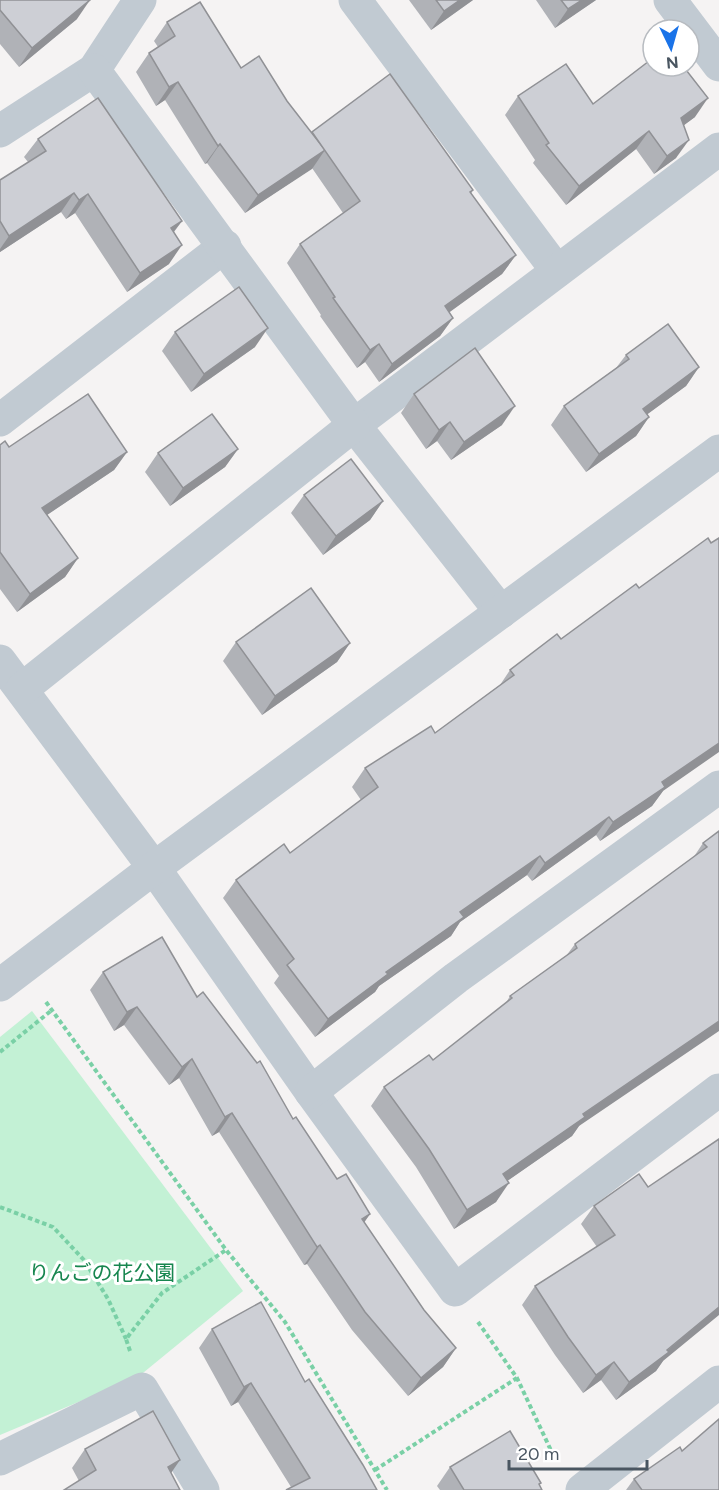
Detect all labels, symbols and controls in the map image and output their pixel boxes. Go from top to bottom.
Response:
north arrow [641,18,701,78]
text: N [665,52,679,72]
park label: りんごの花公園 [29,1260,176,1285]
scale bar [509,1433,647,1471]
text: 20 m [518,1443,559,1465]

